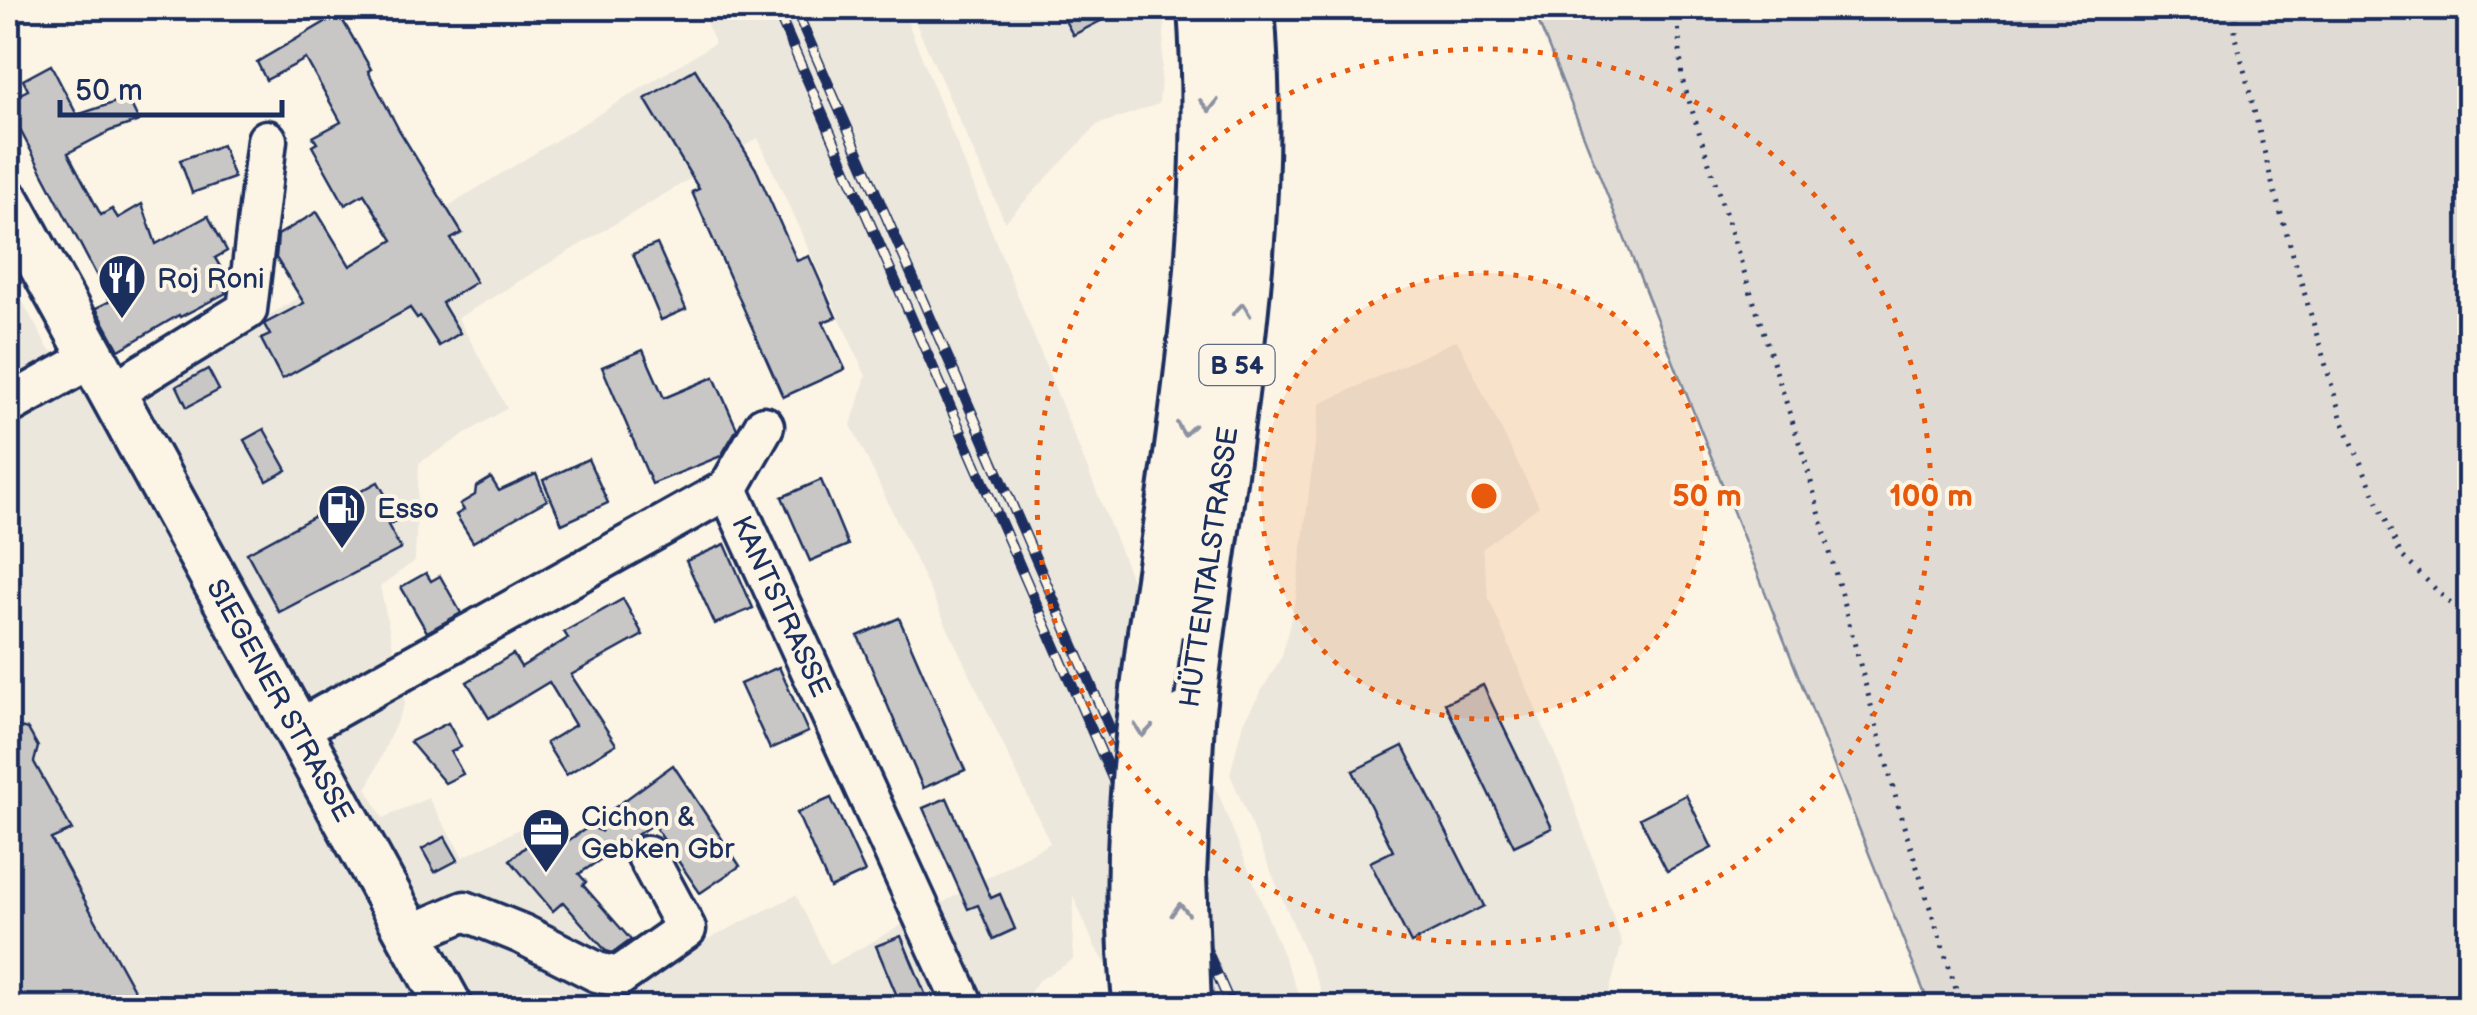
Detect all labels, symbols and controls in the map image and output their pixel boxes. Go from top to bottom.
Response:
scale bar [60,55,282,117]
text: 50 m [75,73,143,109]
one-way arrow [1199,97,1220,113]
restaurant icon: Roj Roni [96,252,148,320]
place label: Roj Roni [157,263,265,296]
one-way arrow [1230,302,1252,318]
road number: B 54 [1200,345,1274,385]
one-way arrow [1176,420,1197,437]
street label: HÜTTENTALSTRASSE [1172,425,1246,710]
centre of rings [1466,478,1502,514]
text: 50 m [1672,479,1742,515]
text: 100 m [1889,479,1973,515]
fuel station icon: Esso [316,482,368,550]
place label: Esso [377,493,439,526]
street label: KANTSTRASSE [724,511,837,702]
street label: SIEGENER STRASSE [199,574,360,828]
one-way arrow [1133,723,1155,739]
place label: Cichon & Gebken Gbr [581,801,735,866]
office icon: Cichon & Gebken Gbr [520,806,572,874]
one-way arrow [1170,902,1191,918]

